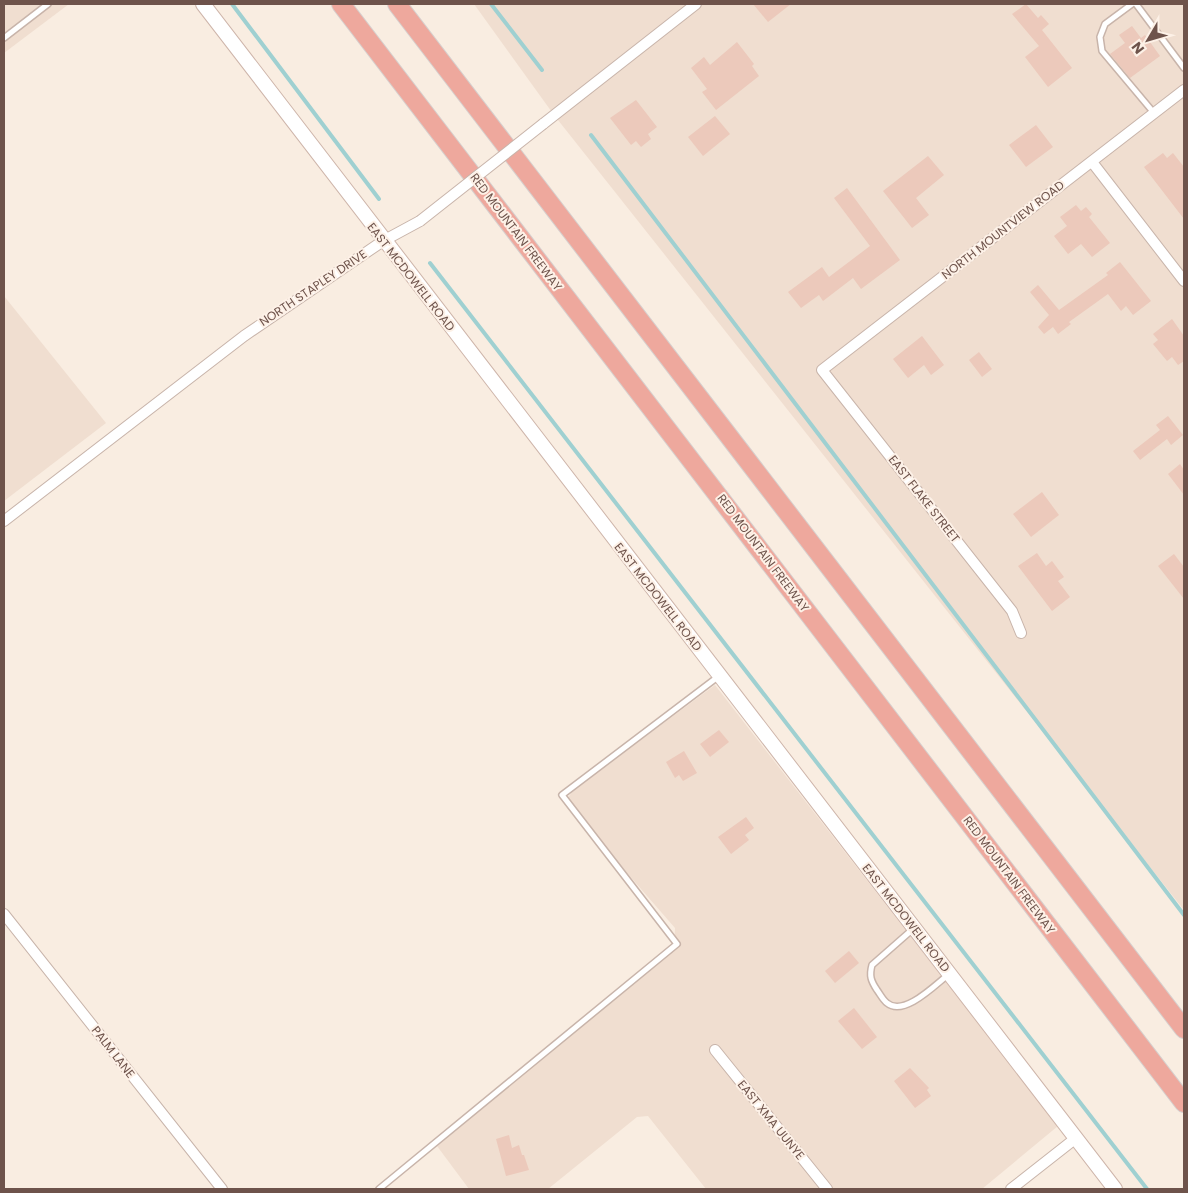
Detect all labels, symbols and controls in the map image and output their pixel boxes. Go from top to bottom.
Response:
north arrow [1123,15,1173,65]
text: N [1127,38,1149,58]
street label: RED MOUNTAIN FREEWAY [467,169,566,294]
street label: NORTH MOUNTVIEW ROAD [938,176,1068,283]
street label: EAST MCDOWELL ROAD [364,219,459,334]
street label: NORTH STAPLEY DRIVE [256,245,370,330]
street label: EAST FLAKE STREET [885,451,964,546]
street label: RED MOUNTAIN FREEWAY [714,490,813,615]
street label: EAST MCDOWELL ROAD [611,539,706,654]
street label: RED MOUNTAIN FREEWAY [960,812,1059,937]
street label: EAST MCDOWELL ROAD [859,860,954,975]
street label: PALM LANE [88,1022,139,1081]
street label: EAST XMA UUNYE [734,1076,809,1163]

